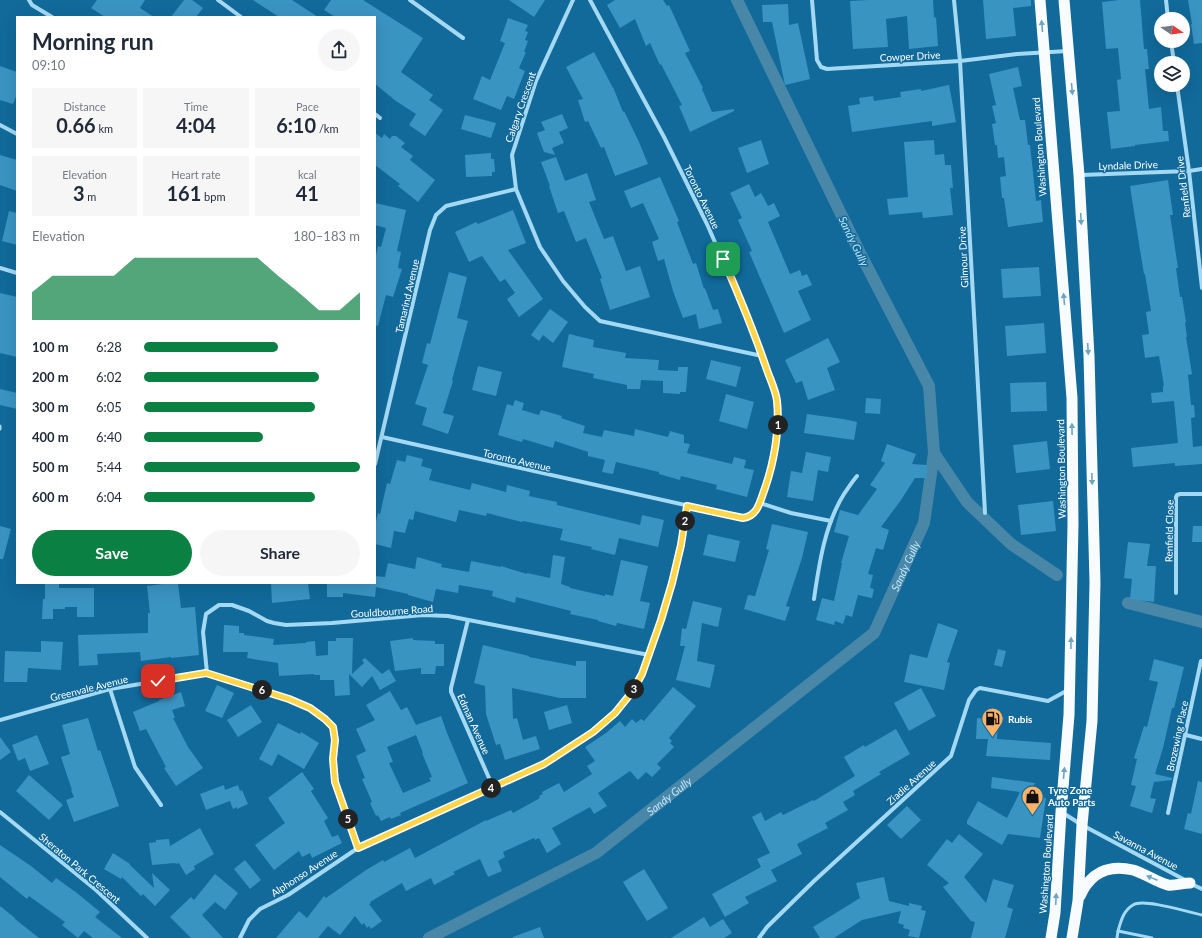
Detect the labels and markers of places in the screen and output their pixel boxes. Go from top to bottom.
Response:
pin [706,242,740,276]
pin: 1 [768,415,788,435]
pin: 2 [675,511,695,531]
pin [141,664,175,698]
pin: 3 [624,679,644,699]
pin: 6 [252,680,272,700]
fuel station icon: Rubis [979,706,1005,739]
place label: Rubis [1008,713,1033,725]
pin: 4 [481,778,501,798]
shop icon: Tyre Zone Auto Parts [1020,783,1046,816]
place label: Tyre Zone Auto Parts [1047,784,1096,808]
pin: 5 [338,809,358,829]

